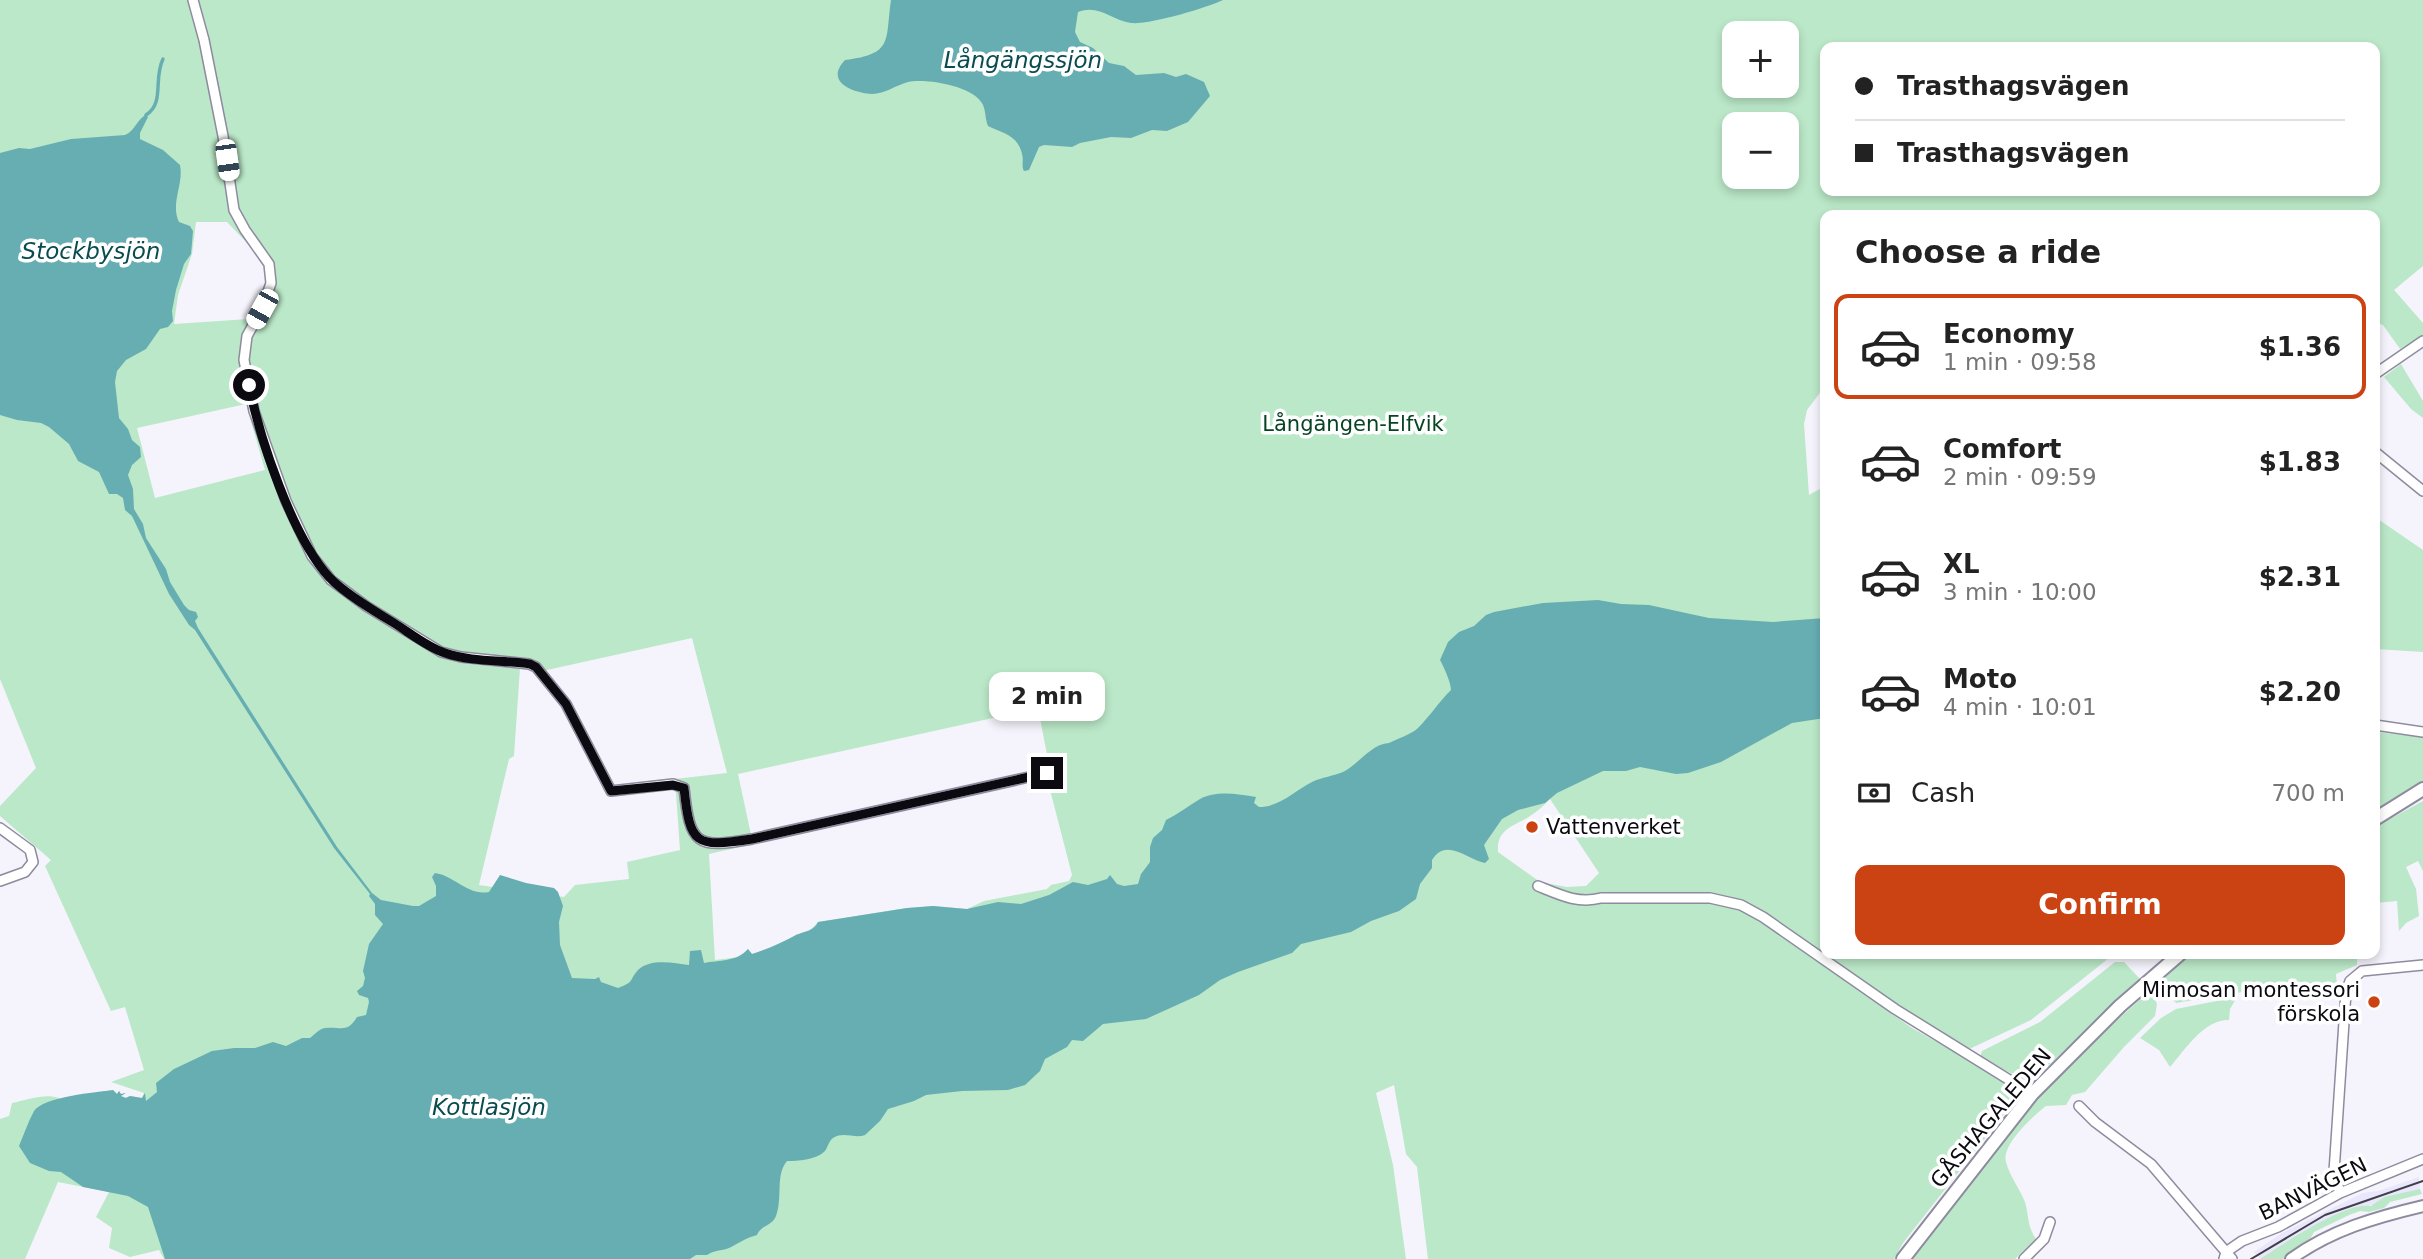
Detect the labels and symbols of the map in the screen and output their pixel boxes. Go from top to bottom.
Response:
water label: Långängssjön [944,46,1102,73]
car [214,138,241,182]
water label: Stockbysjön [22,238,160,264]
car [243,286,282,332]
route start [233,369,265,401]
park label: Långängen-Elfvik [1262,411,1445,436]
callout: 2 min [989,672,1105,720]
route end [1031,757,1063,789]
place label: Vattenverket [1546,815,1681,839]
marker: Vattenverket [1524,819,1540,835]
place label: Mimosan montessori förskola [2142,978,2360,1026]
marker: Mimosan montessori förskola [2366,994,2382,1010]
street label: GÅSHAGALEDEN [1924,1042,2056,1193]
water label: Kottlasjön [432,1094,546,1120]
street label: BANVÄGEN [2255,1152,2371,1225]

